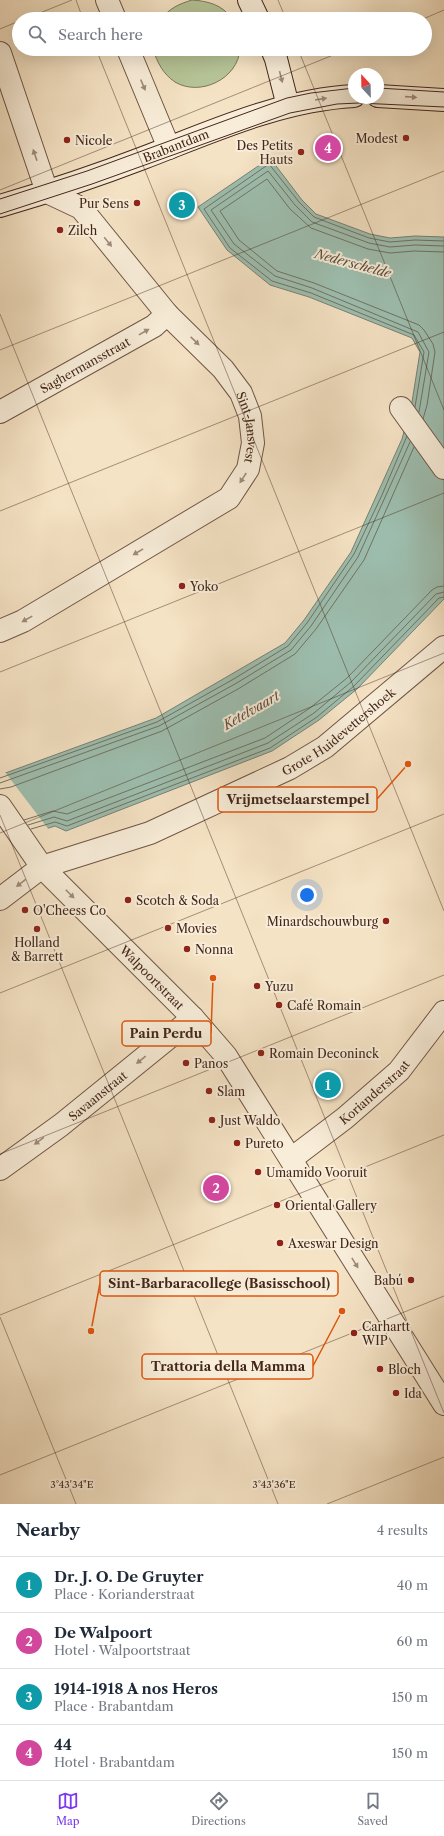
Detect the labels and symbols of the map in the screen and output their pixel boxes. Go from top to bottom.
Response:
north arrow [348,68,384,104]
one-way arrow [278,71,284,83]
one-way arrow [140,79,146,91]
one-way arrow [405,94,417,101]
one-way arrow [315,96,327,102]
street label: Brabantdam [140,125,211,165]
place label: Modest [355,131,399,146]
place label: Nicole [75,133,113,148]
pin: 4 [315,133,341,163]
marker: Modest [401,133,411,143]
marker: Nicole [62,135,72,145]
place label: Des Petits Hauts [236,138,293,167]
marker: Des Petits Hauts [296,147,306,157]
one-way arrow [32,149,38,161]
pin: 3 [169,190,195,220]
place label: Pur Sens [79,196,129,211]
marker: Pur Sens [132,198,142,208]
place label: Zilch [68,223,98,238]
marker: Zilch [55,225,65,235]
one-way arrow [104,237,113,248]
water label: Nederschelde [312,245,394,281]
one-way arrow [138,328,150,335]
street label: Saghermansstraat [37,333,133,396]
one-way arrow [190,337,200,346]
street label: Sint-Jansvest [234,389,261,465]
one-way arrow [239,472,246,483]
one-way arrow [132,549,144,556]
place label: Yoko [189,579,218,594]
marker: Yoko [177,581,187,591]
one-way arrow [21,615,33,622]
street label: Grote Huidevettershoek [279,683,399,778]
water label: Ketelvaart [219,687,283,733]
callout: Vrijmetselaarstempel [218,787,377,812]
text: Vrijmetselaarstempel [226,791,370,807]
one-way arrow [16,879,27,887]
your location [297,885,317,905]
one-way arrow [65,889,75,899]
place label: Scotch & Soda [136,893,220,908]
marker: Scotch & Soda [123,895,133,905]
place label: O'Cheess Co [33,903,106,918]
marker: O'Cheess Co [20,905,30,915]
place label: Minardschouwburg [267,914,379,929]
marker: Minardschouwburg [381,916,391,926]
place label: Movies [176,921,217,936]
marker: Movies [163,923,173,933]
marker: Holland & Barrett [32,924,42,934]
place label: Holland & Barrett [11,935,64,964]
street label: Walpoortstraat [116,941,188,1013]
place label: Nonna [195,942,234,957]
marker: Nonna [182,944,192,954]
place label: Yuzu [264,979,294,994]
marker: Yuzu [252,981,262,991]
place label: Café Romain [287,998,362,1013]
marker: Café Romain [274,1000,284,1010]
callout: Pain Perdu [122,1021,211,1046]
text: Pain Perdu [130,1025,203,1041]
place label: Romain Deconinck [269,1046,380,1061]
marker: Romain Deconinck [256,1048,266,1058]
one-way arrow [135,1056,146,1064]
place label: Panos [194,1056,228,1071]
street label: Korianderstraat [336,1056,413,1127]
marker: Panos [181,1058,191,1068]
street label: Savaanstraat [65,1067,130,1124]
pin: 1 [315,1070,341,1100]
place label: Slam [217,1084,245,1099]
marker: Slam [204,1086,214,1096]
place label: Just Waldo [218,1113,280,1128]
marker: Just Waldo [207,1115,217,1125]
place label: Pureto [245,1136,284,1151]
one-way arrow [34,1137,44,1145]
marker: Pureto [232,1138,242,1148]
place label: Umamido Vooruit [266,1165,368,1180]
marker: Umamido Vooruit [253,1167,263,1177]
pin: 2 [203,1173,229,1203]
place label: Oriental Gallery [285,1198,377,1213]
marker: Oriental Gallery [272,1200,282,1210]
place label: Axeswar Design [287,1236,379,1251]
marker: Axeswar Design [275,1238,285,1248]
one-way arrow [352,1257,359,1269]
callout: Sint-Barbaracollege (Basisschool) [100,1271,338,1296]
place label: Babú [374,1273,404,1288]
text: Sint-Barbaracollege (Basisschool) [108,1275,330,1291]
marker: Babú [406,1275,416,1285]
place label: Carhartt WIP [361,1319,411,1348]
marker: Carhartt WIP [349,1328,359,1338]
callout: Trattoria della Mamma [142,1354,313,1379]
text: Trattoria della Mamma [151,1358,306,1374]
place label: Bloch [388,1362,422,1377]
marker: Bloch [375,1364,385,1374]
place label: Ida [404,1386,423,1401]
marker: Ida [391,1388,401,1398]
text: 3°43'34"E [50,1478,94,1491]
text: 3°43'36"E [252,1478,296,1491]

